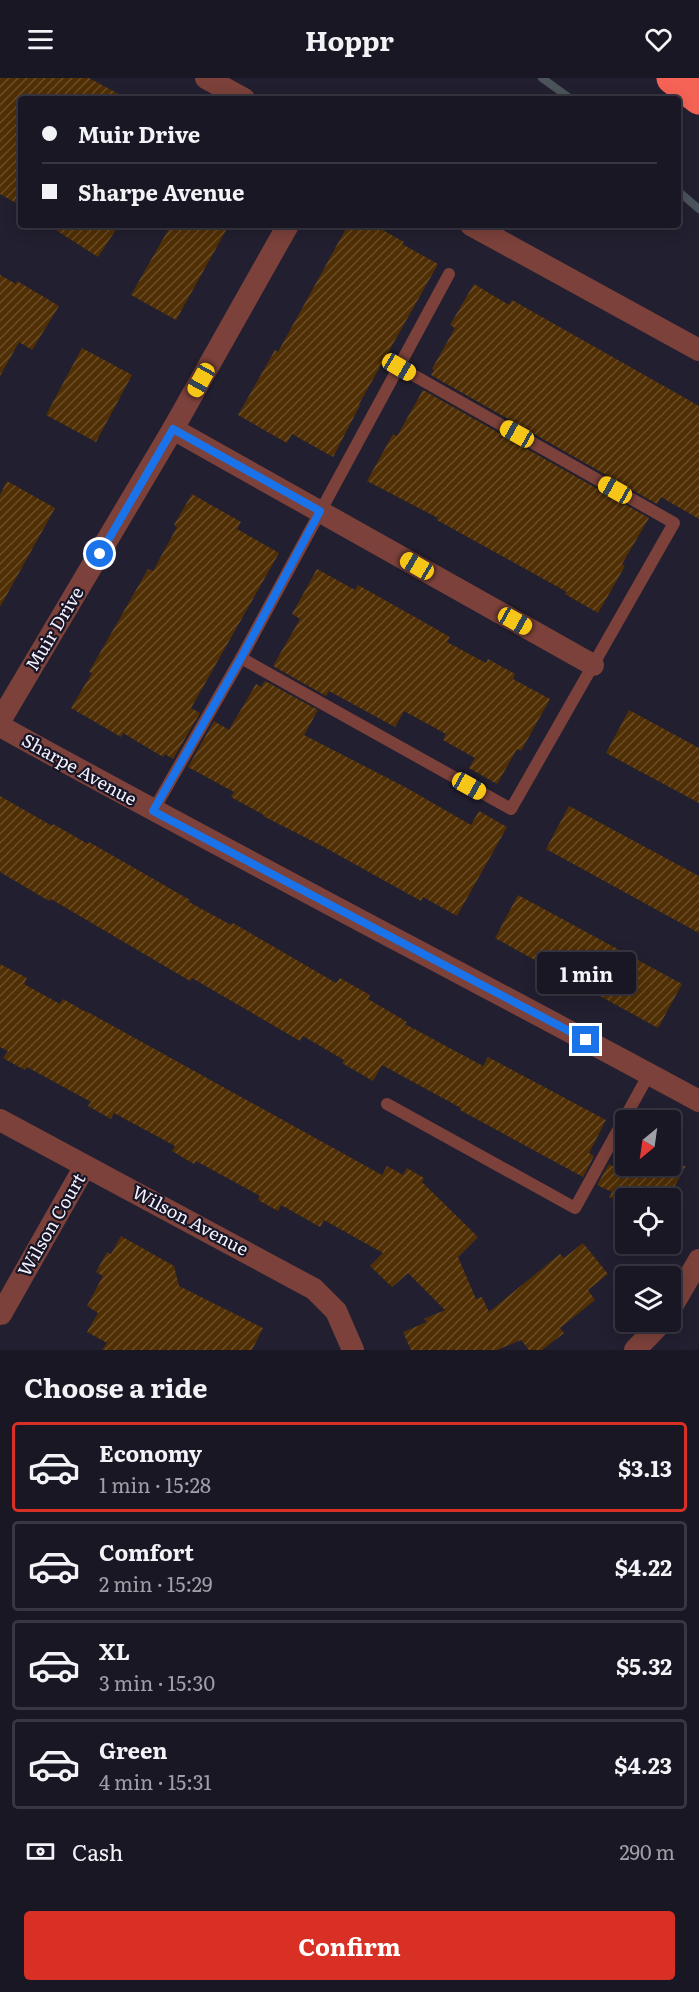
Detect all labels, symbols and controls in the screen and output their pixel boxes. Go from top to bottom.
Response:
text: Hoppr [305,19,394,59]
icon: menu [24,23,57,56]
icon: heart [642,23,675,56]
text: Muir Drive [78,117,200,150]
text: Sharpe Avenue [78,175,245,208]
car [379,350,419,384]
car [184,360,218,400]
car [497,417,537,451]
car [595,473,635,507]
route start [86,540,113,567]
car [397,549,437,583]
street label: Muir Drive [18,581,89,675]
car [495,604,535,638]
street label: Sharpe Avenue [17,726,142,812]
car [449,769,489,803]
callout: 1 min [536,953,636,995]
text: 1 min [560,958,613,988]
route end [572,1026,599,1053]
north arrow [615,1110,681,1176]
map controls [615,1110,681,1332]
street label: Wilson Court [10,1167,92,1281]
street label: Wilson Avenue [128,1178,254,1262]
button: locate [615,1188,681,1254]
button: layers [615,1266,681,1332]
text: Choose a ride [24,1366,207,1406]
text: Economy [99,1436,202,1469]
icon: car [27,1440,81,1494]
text: $3.13 [618,1451,672,1484]
text: 1 min · 15:28 [99,1469,211,1499]
text: Comfort [99,1535,194,1568]
icon: car [27,1539,81,1593]
text: $4.22 [615,1550,672,1583]
text: 2 min · 15:29 [99,1568,212,1598]
text: XL [99,1634,130,1667]
icon: car [27,1638,81,1692]
text: $5.32 [616,1649,672,1682]
text: 3 min · 15:30 [99,1667,215,1697]
text: Green [99,1733,168,1766]
icon: car [27,1737,81,1791]
text: $4.23 [614,1748,672,1781]
text: 4 min · 15:31 [99,1766,212,1796]
icon: cash [24,1835,57,1868]
text: Cash [72,1835,123,1868]
text: 290 m [619,1836,675,1866]
button: Confirm [24,1911,675,1980]

